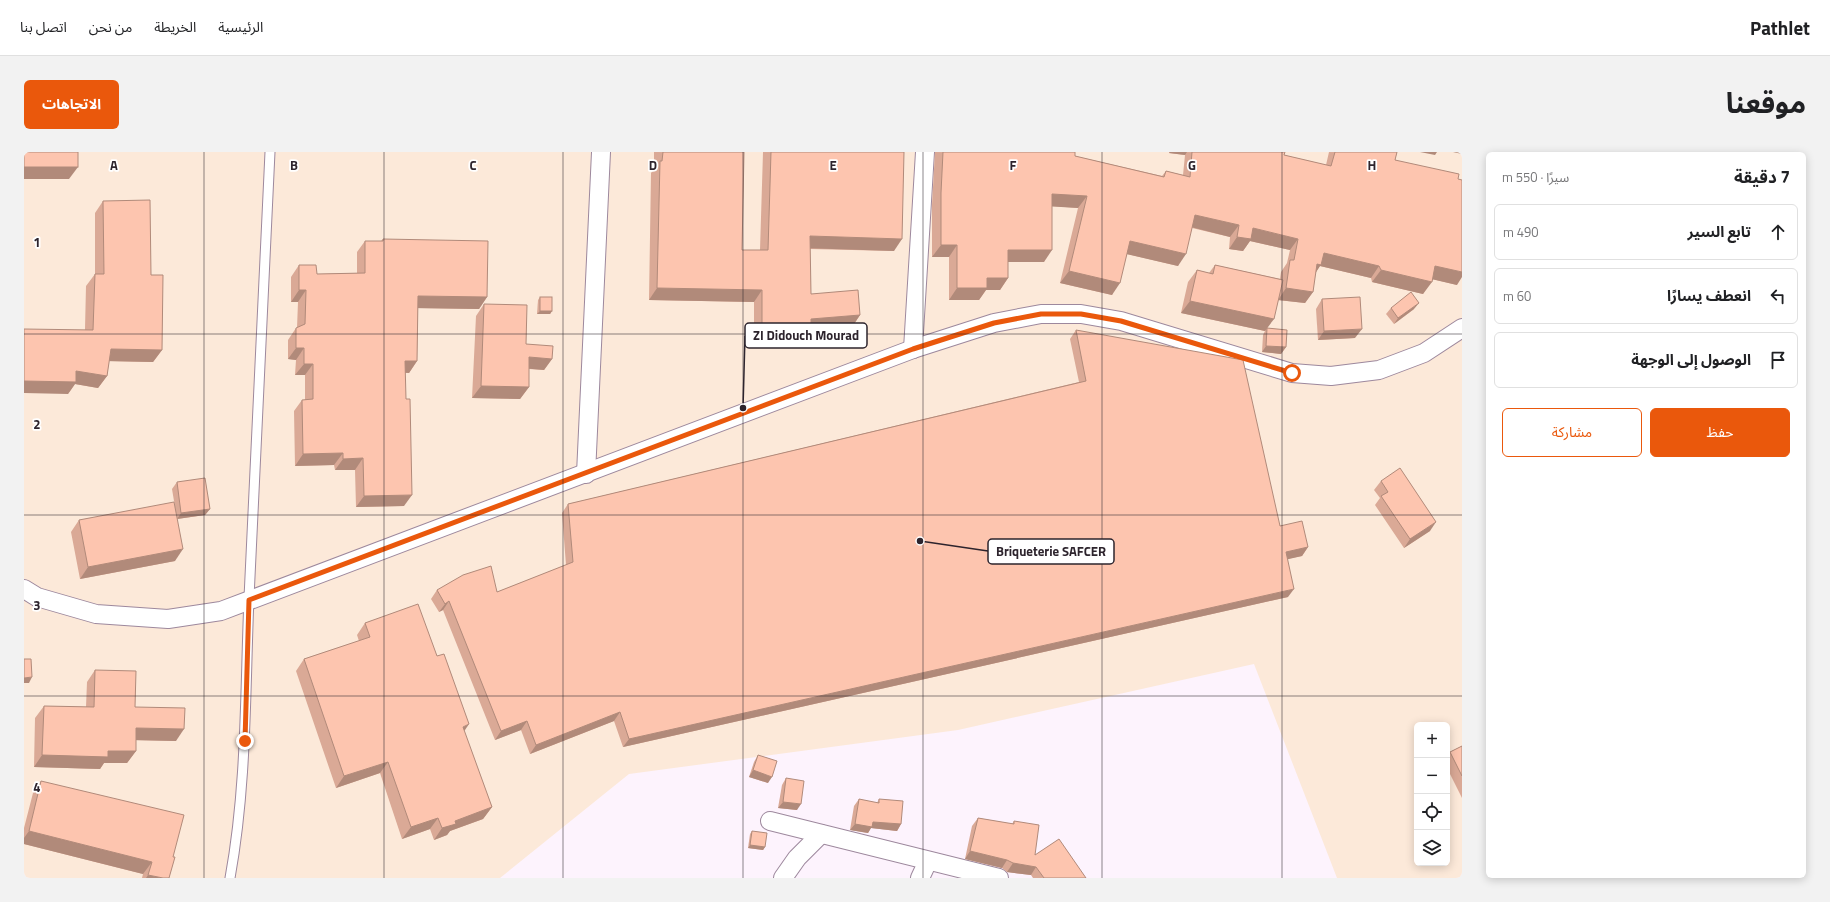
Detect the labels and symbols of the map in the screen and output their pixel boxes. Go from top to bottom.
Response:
text: A [110,155,118,175]
text: B [290,155,298,175]
text: C [469,155,477,175]
text: D [649,155,657,175]
text: E [829,155,837,175]
text: F [1010,155,1017,175]
text: G [1188,155,1196,175]
text: H [1368,155,1376,175]
text: 1 [33,232,41,252]
callout: ZI Didouch Mourad [745,323,867,348]
text: ZI Didouch Mourad [753,325,859,345]
route start [1283,364,1301,382]
text: 2 [33,414,41,434]
callout: Briqueterie SAFCER [988,539,1114,564]
text: Briqueterie SAFCER [996,541,1106,561]
text: 3 [33,595,41,615]
route end [236,732,254,750]
text: 4 [33,777,41,797]

